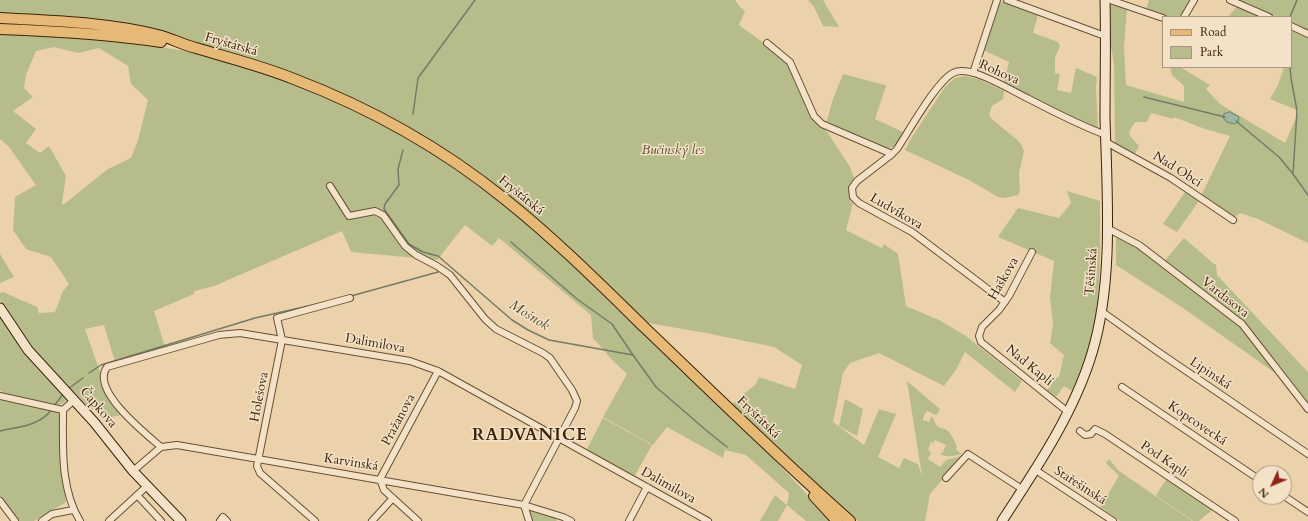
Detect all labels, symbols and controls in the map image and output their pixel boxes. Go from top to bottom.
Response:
legend [1162,16,1292,68]
text: Road [1200,24,1226,40]
street label: Fryštátská [203,30,259,60]
text: Park [1200,44,1223,60]
street label: Rohova [976,57,1022,89]
park label: Bučinský les [642,143,704,159]
street label: Nad Obcí [1150,149,1204,191]
street label: Fryštátská [495,173,547,219]
street label: Ludvíkova [867,191,925,233]
street label: Těšínská [1083,248,1101,296]
street label: Haškova [985,255,1023,303]
street label: Vardasova [1198,275,1252,321]
water label: Mošnok [506,297,552,335]
street label: Dalimilova [344,331,406,357]
street label: Nad Kaplí [1002,342,1056,390]
street label: Lipinská [1186,355,1234,393]
street label: Holešova [248,371,272,423]
street label: Čapkova [76,385,120,431]
street label: Pražanova [379,392,419,448]
street label: Fryštátská [733,394,783,442]
street label: Kopcovecká [1165,399,1229,449]
district label: RADVANICE [472,426,588,446]
street label: Pod Kaplí [1137,438,1191,482]
street label: Karvinská [323,451,379,475]
street label: Stařešinská [1051,463,1109,509]
street label: Dalimilova [638,465,698,507]
north arrow [1252,465,1292,505]
text: N [1255,484,1272,502]

